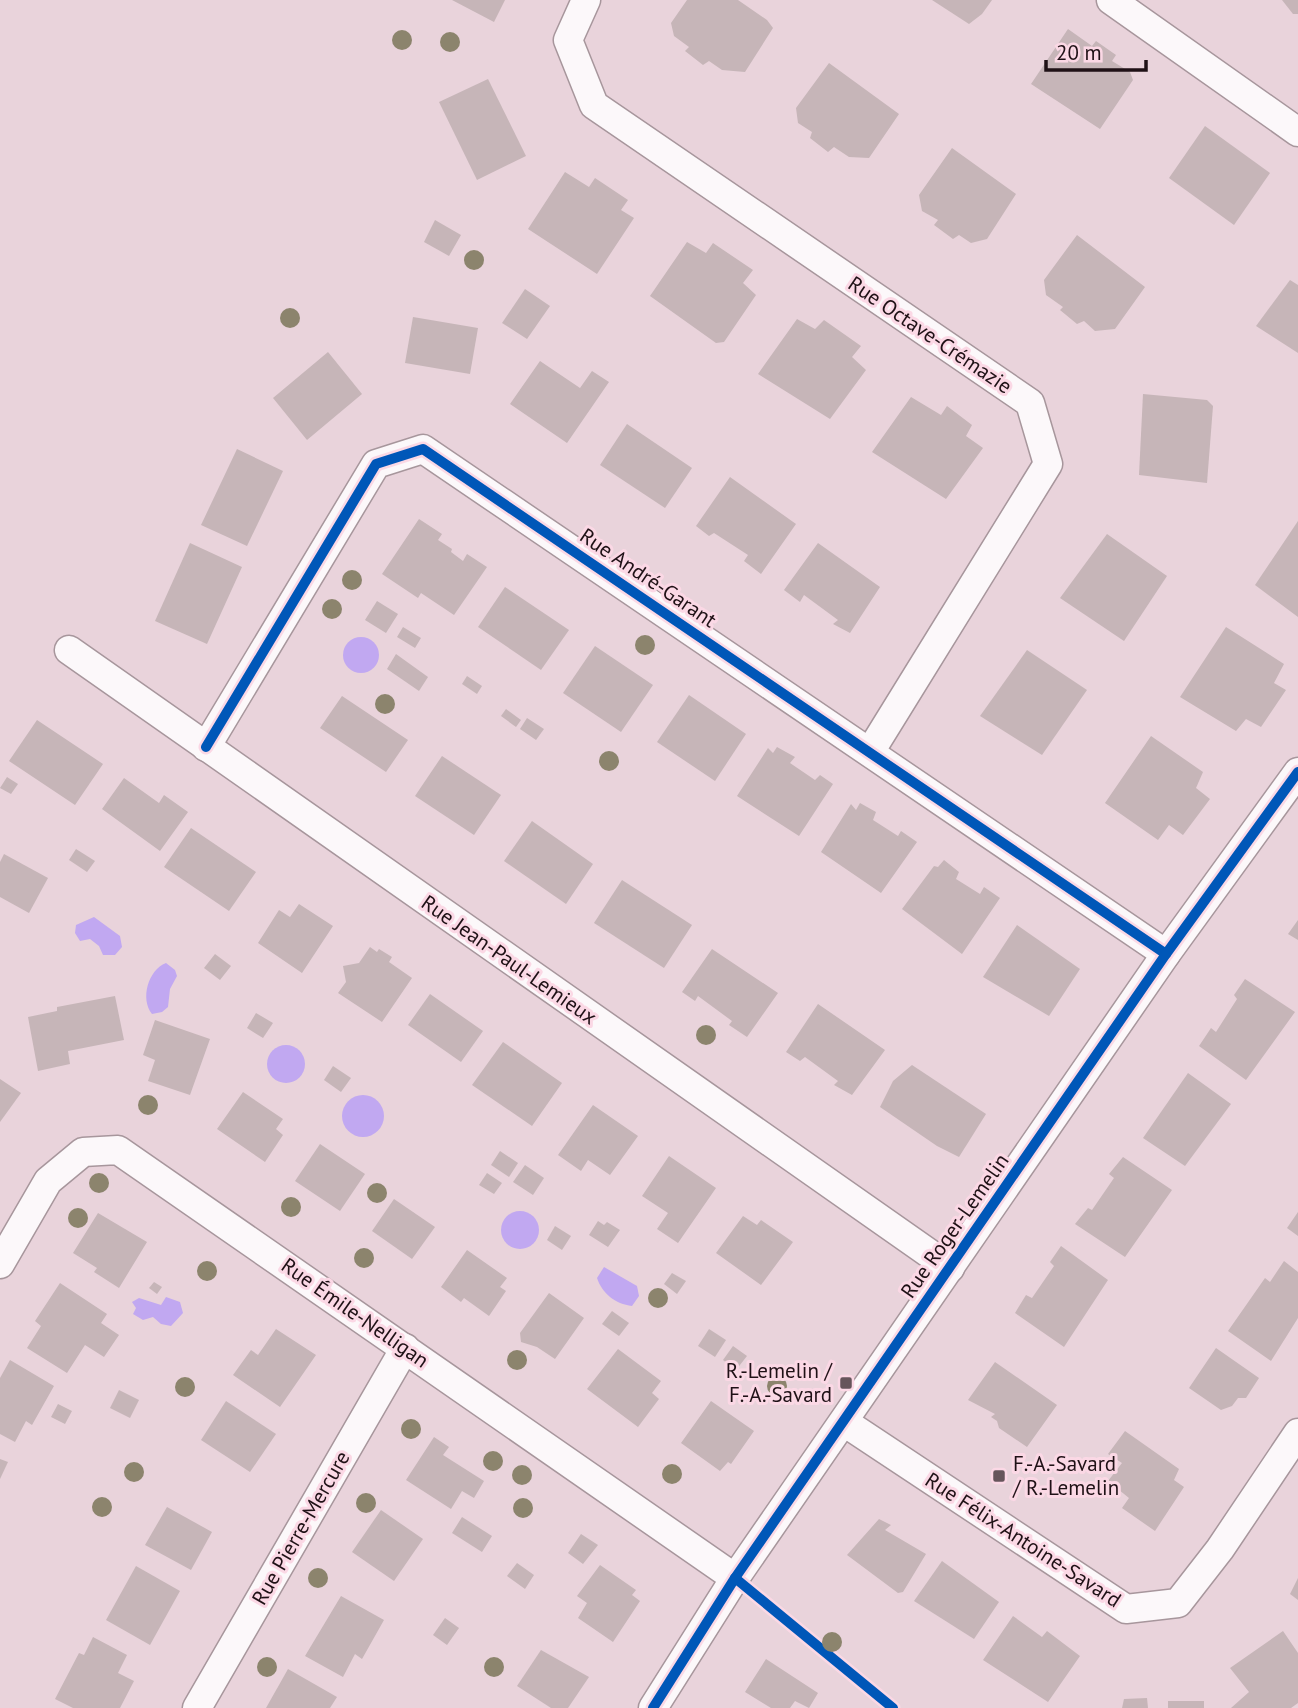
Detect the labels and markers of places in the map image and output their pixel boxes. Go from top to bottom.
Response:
place label: R.-Lemelin / F.-A.-Savard [726,1357,834,1408]
marker: R.-Lemelin / F.-A.-Savard [838,1375,854,1391]
place label: F.-A.-Savard / R.-Lemelin [1012,1450,1119,1501]
marker: F.-A.-Savard / R.-Lemelin [991,1468,1007,1484]

